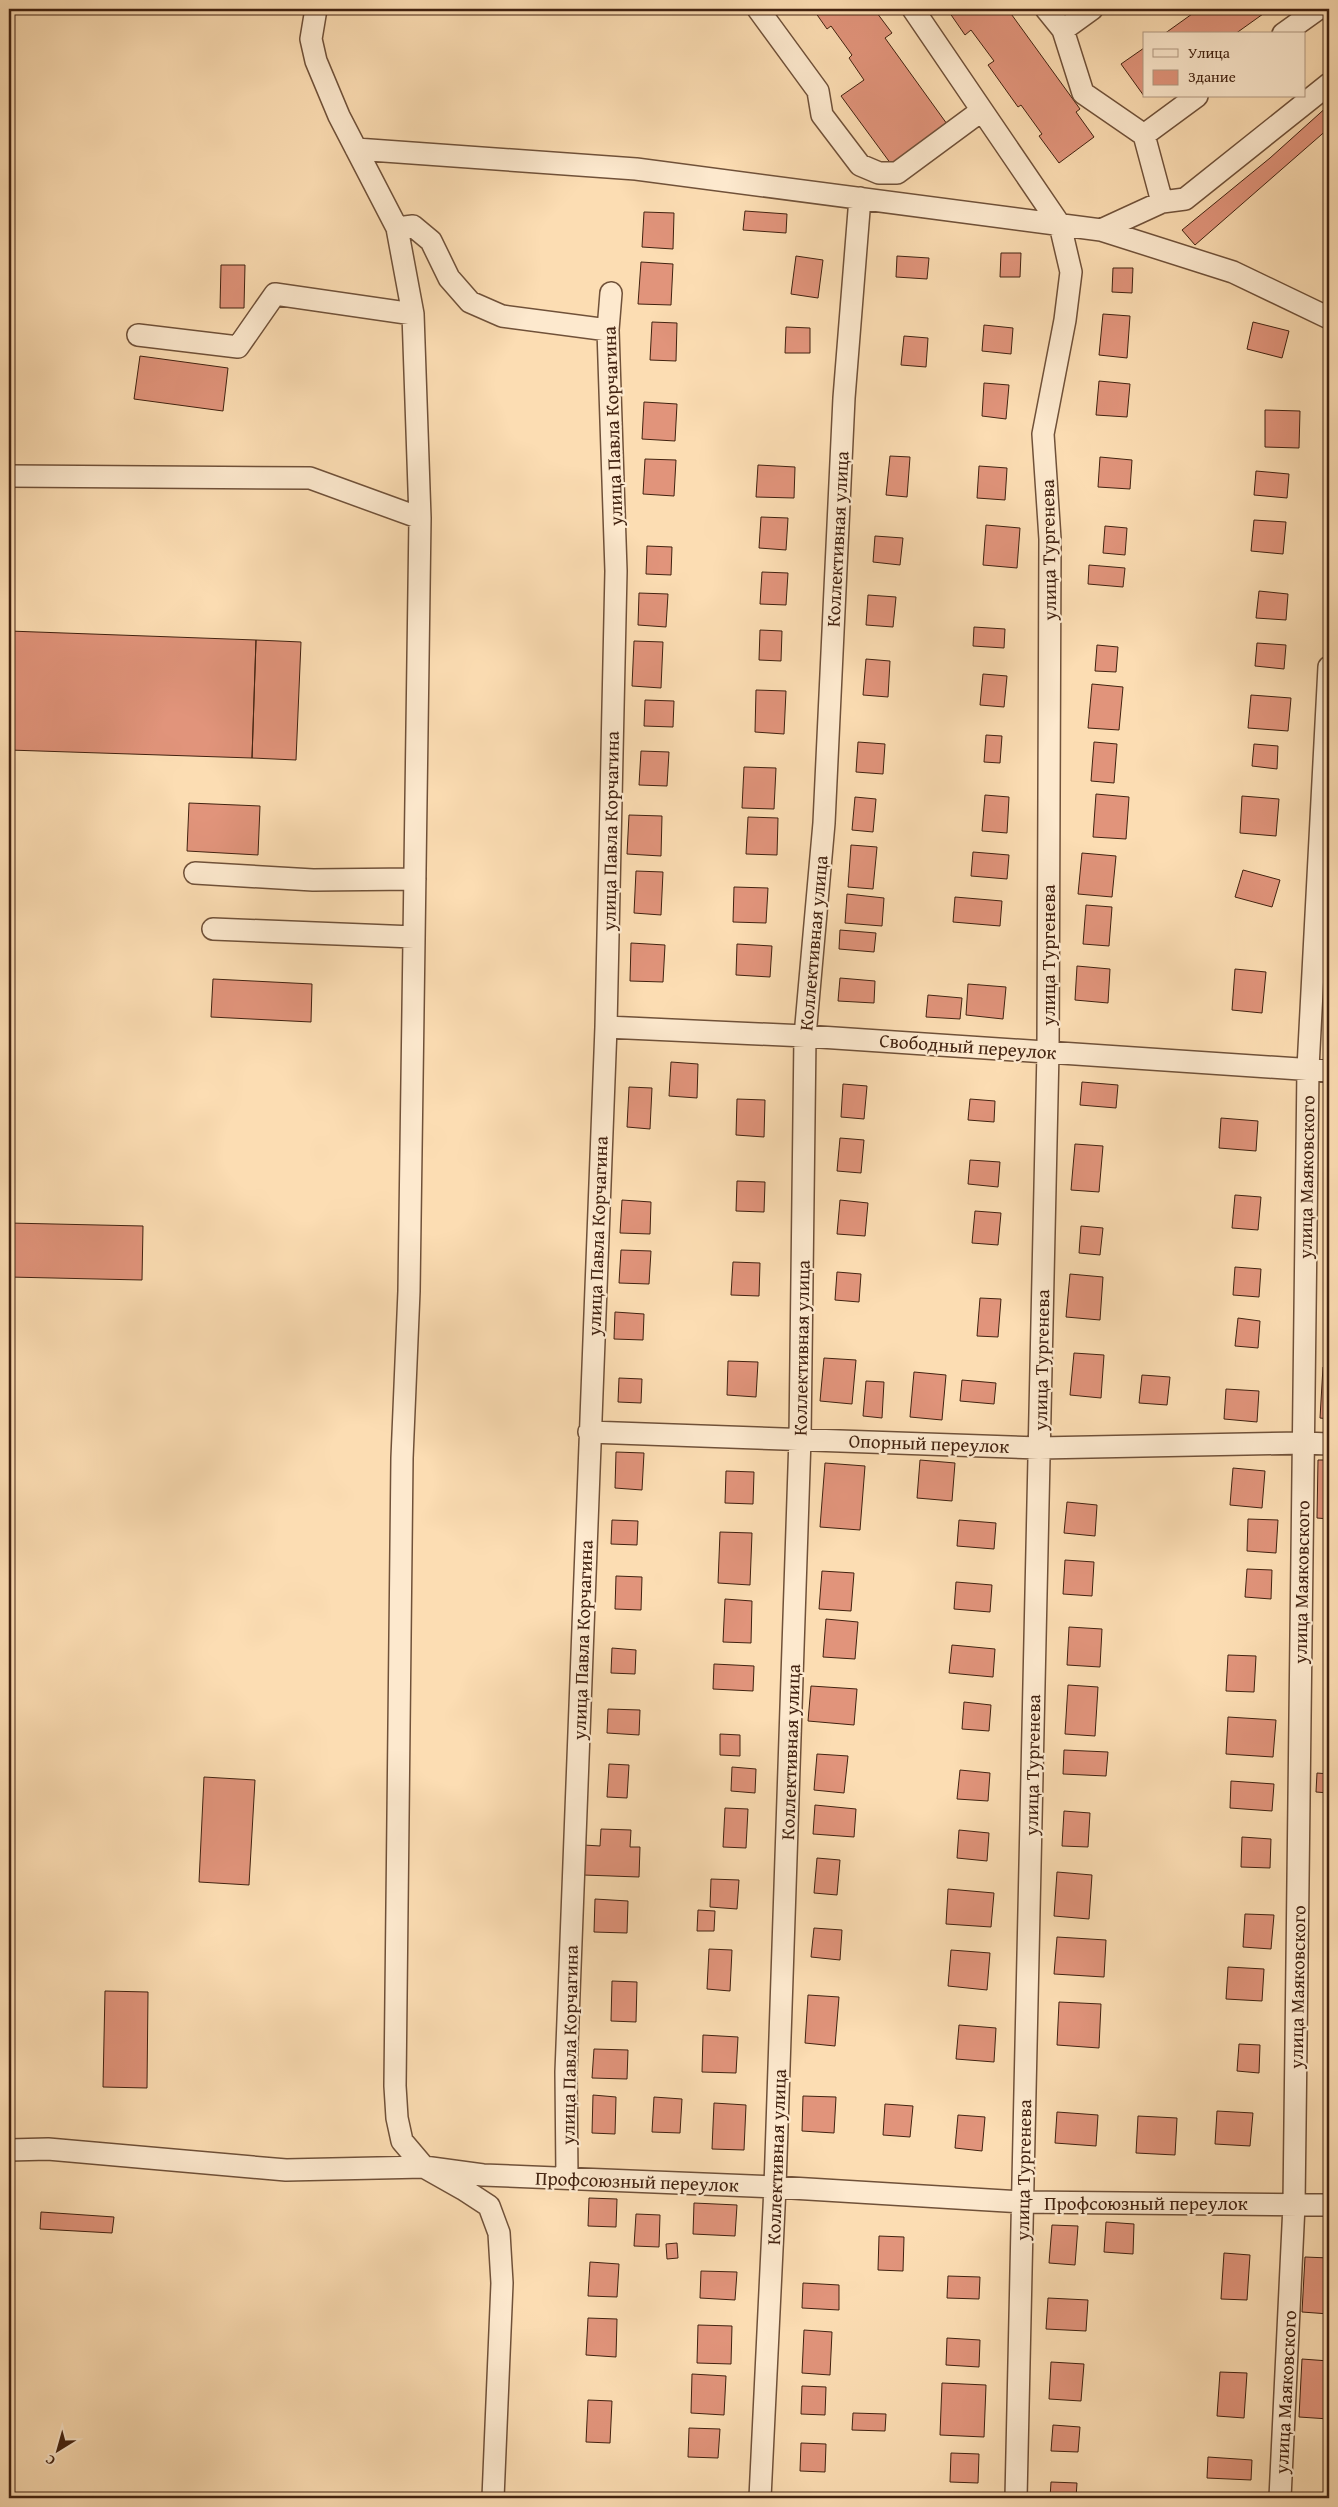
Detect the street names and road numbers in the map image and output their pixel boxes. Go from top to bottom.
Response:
street label: улица Павла Корчагина [595,326,630,527]
street label: Коллективная улица [818,450,856,628]
street label: улица Тургенева [1033,479,1063,622]
street label: улица Павла Корчагина [594,731,626,932]
street label: Коллективная улица [791,854,835,1032]
street label: улица Тургенева [1034,884,1062,1027]
street label: Свободный переулок [879,1026,1058,1066]
street label: улица Маяковского [1291,1095,1321,1260]
street label: улица Павла Корчагина [579,1136,614,1337]
street label: Коллективная улица [785,1260,817,1436]
street label: улица Тургенева [1026,1289,1056,1432]
street label: Опорный переулок [848,1426,1010,1460]
street label: улица Маяковского [1286,1500,1316,1665]
street label: улица Павла Корчагина [564,1540,599,1741]
street label: Коллективная улица [773,1664,807,1840]
street label: улица Тургенева [1017,1694,1047,1837]
street label: улица Маяковского [1282,1905,1312,2070]
street label: улица Павла Корчагина [553,1945,585,2146]
street label: Коллективная улица [759,2069,793,2245]
street label: улица Тургенева [1008,2099,1038,2242]
street label: Профсоюзный переулок [535,2163,739,2199]
street label: Профсоюзный переулок [1044,2189,1248,2217]
street label: улица Маяковского [1267,2309,1303,2476]

